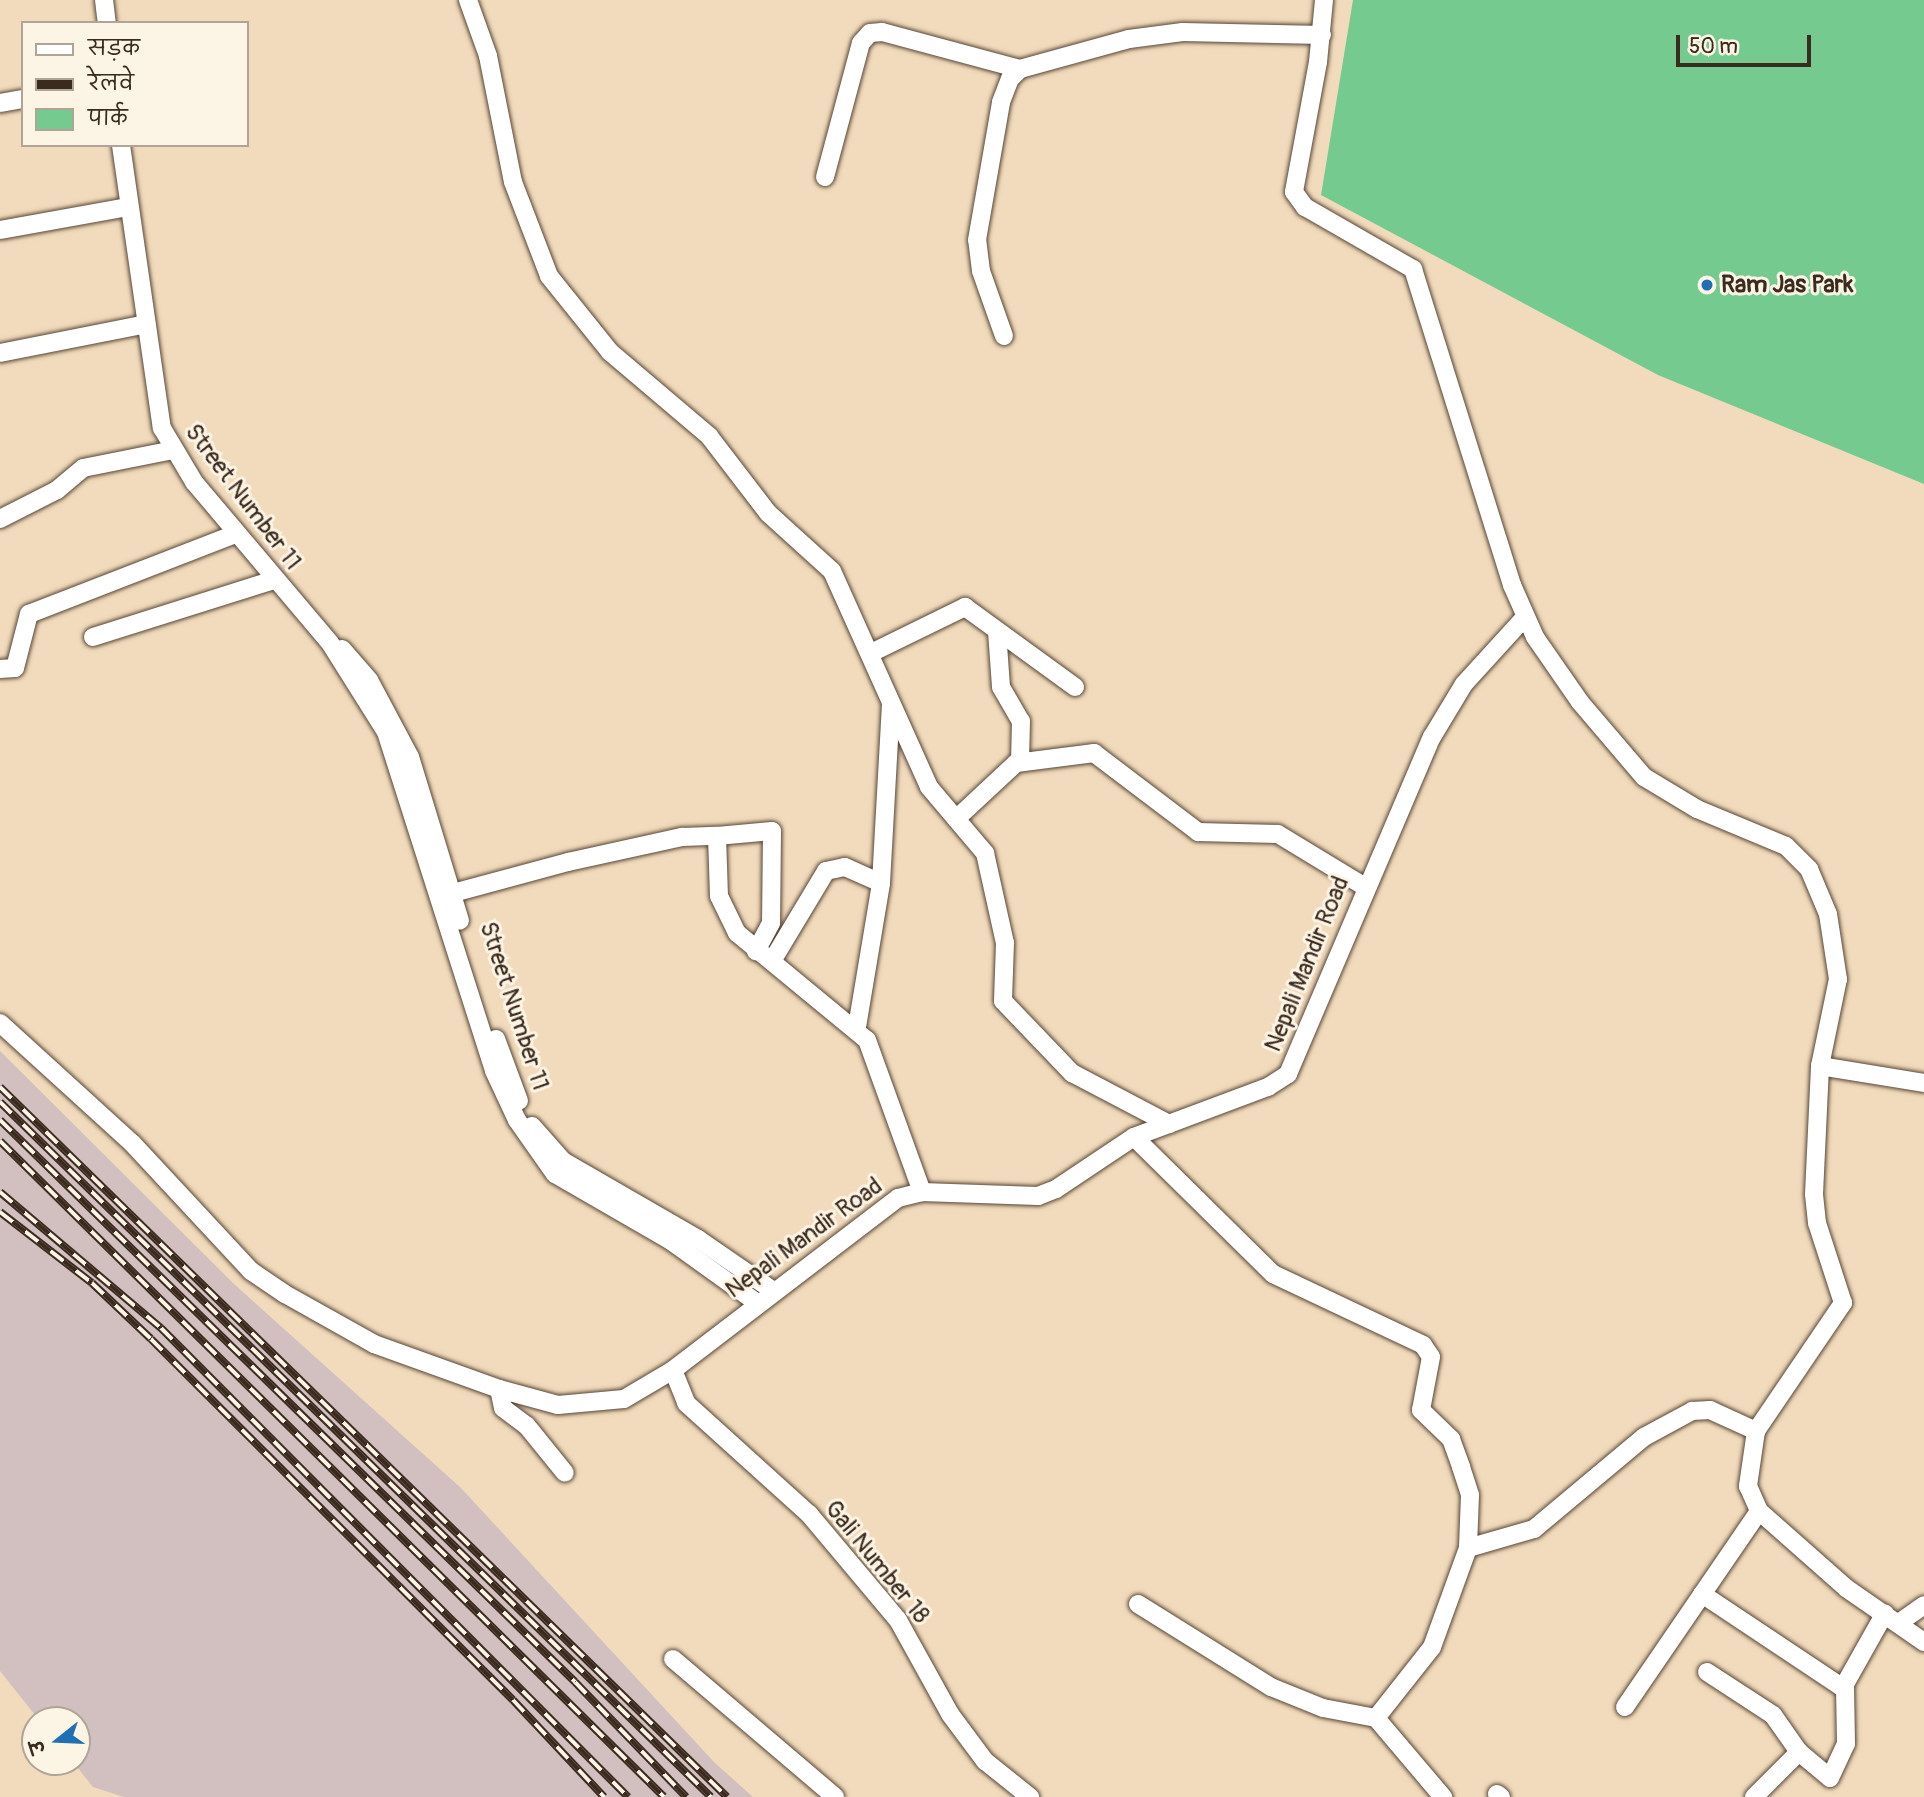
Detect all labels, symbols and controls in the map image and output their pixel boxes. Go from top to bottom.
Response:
legend [21,21,248,147]
scale bar [1679,21,1814,65]
text: 50 m [1689,33,1738,60]
text: सड़क [88,35,140,62]
text: रेलवे [88,70,134,97]
text: पार्क [88,105,128,132]
place label: Ram Jas Park [1721,271,1853,299]
marker: Ram Jas Park [1699,277,1715,293]
street label: Street Number 11 [179,418,307,576]
street label: Nepali Mandir Road [1259,872,1355,1056]
street label: Street Number 11 [473,918,555,1094]
street label: Nepali Mandir Road [720,1172,888,1304]
street label: Gali Number 18 [819,1495,935,1629]
north arrow [21,1706,91,1776]
text: उ [25,1737,51,1757]

